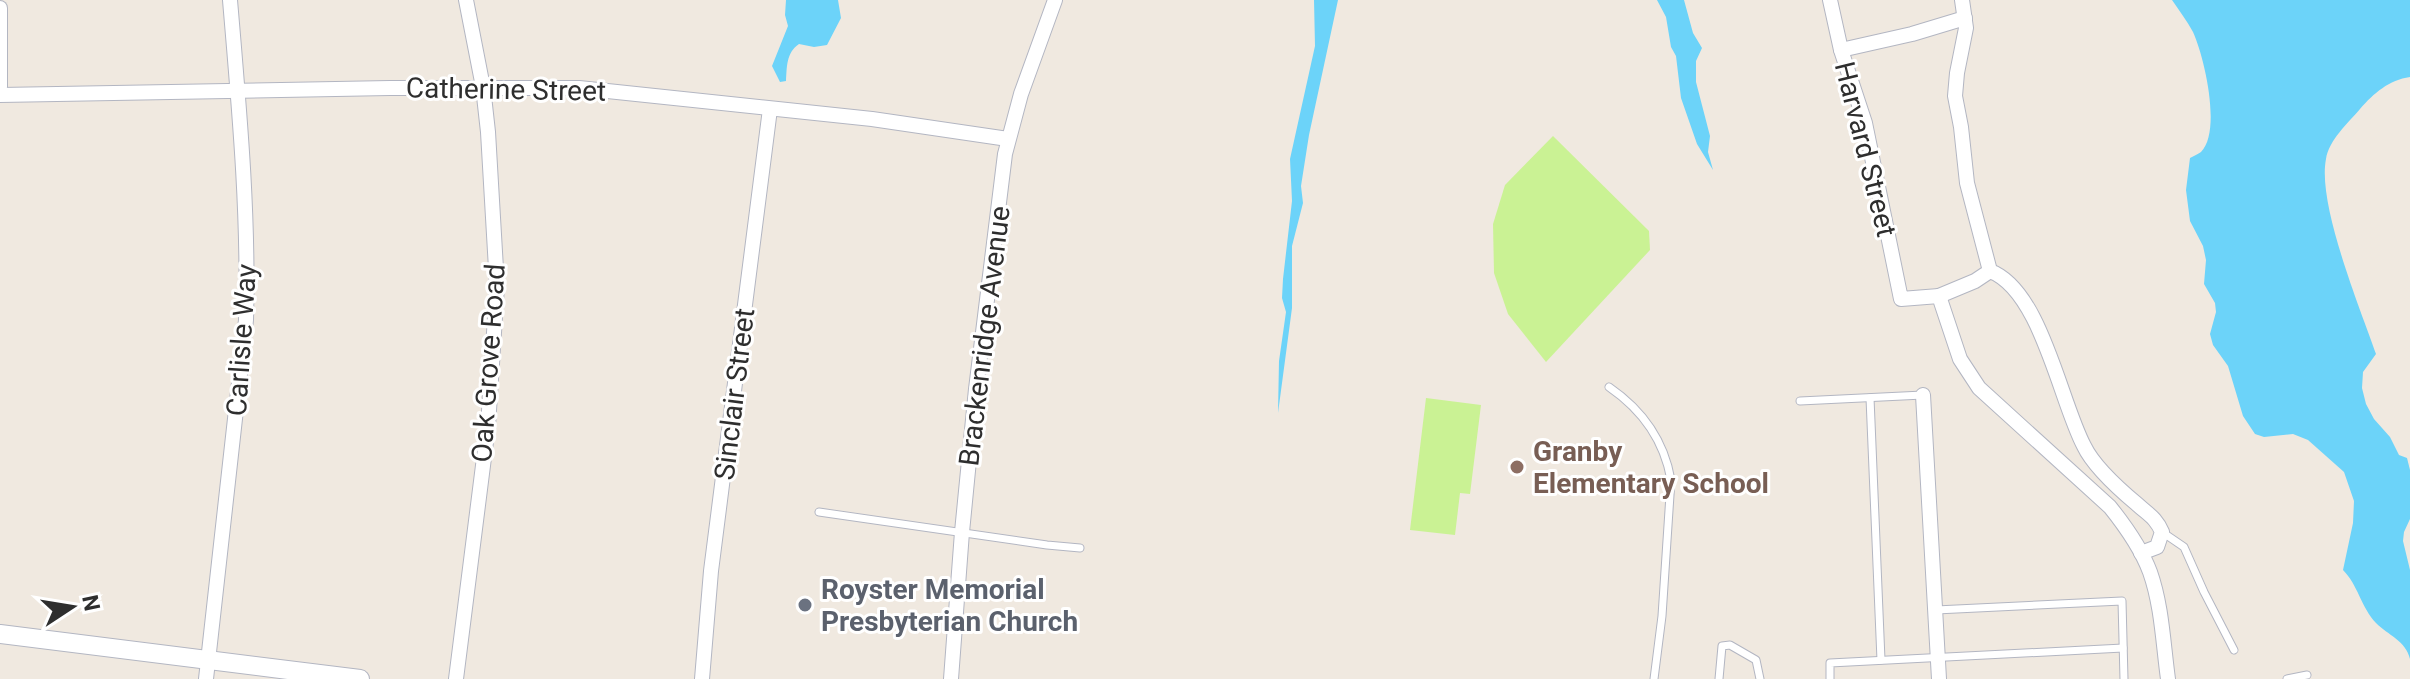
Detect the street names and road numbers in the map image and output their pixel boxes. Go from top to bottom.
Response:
street label: Harvard Street [1828,58,1903,240]
street label: Catherine Street [406,71,606,108]
street label: Brackenridge Avenue [952,204,1017,468]
street label: Carlisle Way [220,263,263,417]
street label: Oak Grove Road [465,263,512,463]
street label: Sinclair Street [708,306,761,482]

